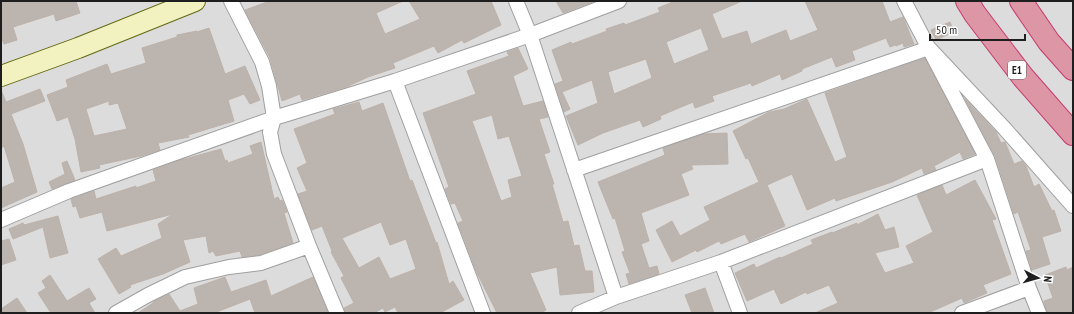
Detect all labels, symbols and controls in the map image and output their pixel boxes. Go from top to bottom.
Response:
scale bar [930,16,1025,42]
text: 50 m [936,22,957,37]
road number: E1 [1008,61,1026,79]
north arrow [1018,258,1058,298]
text: N [1041,275,1055,283]

